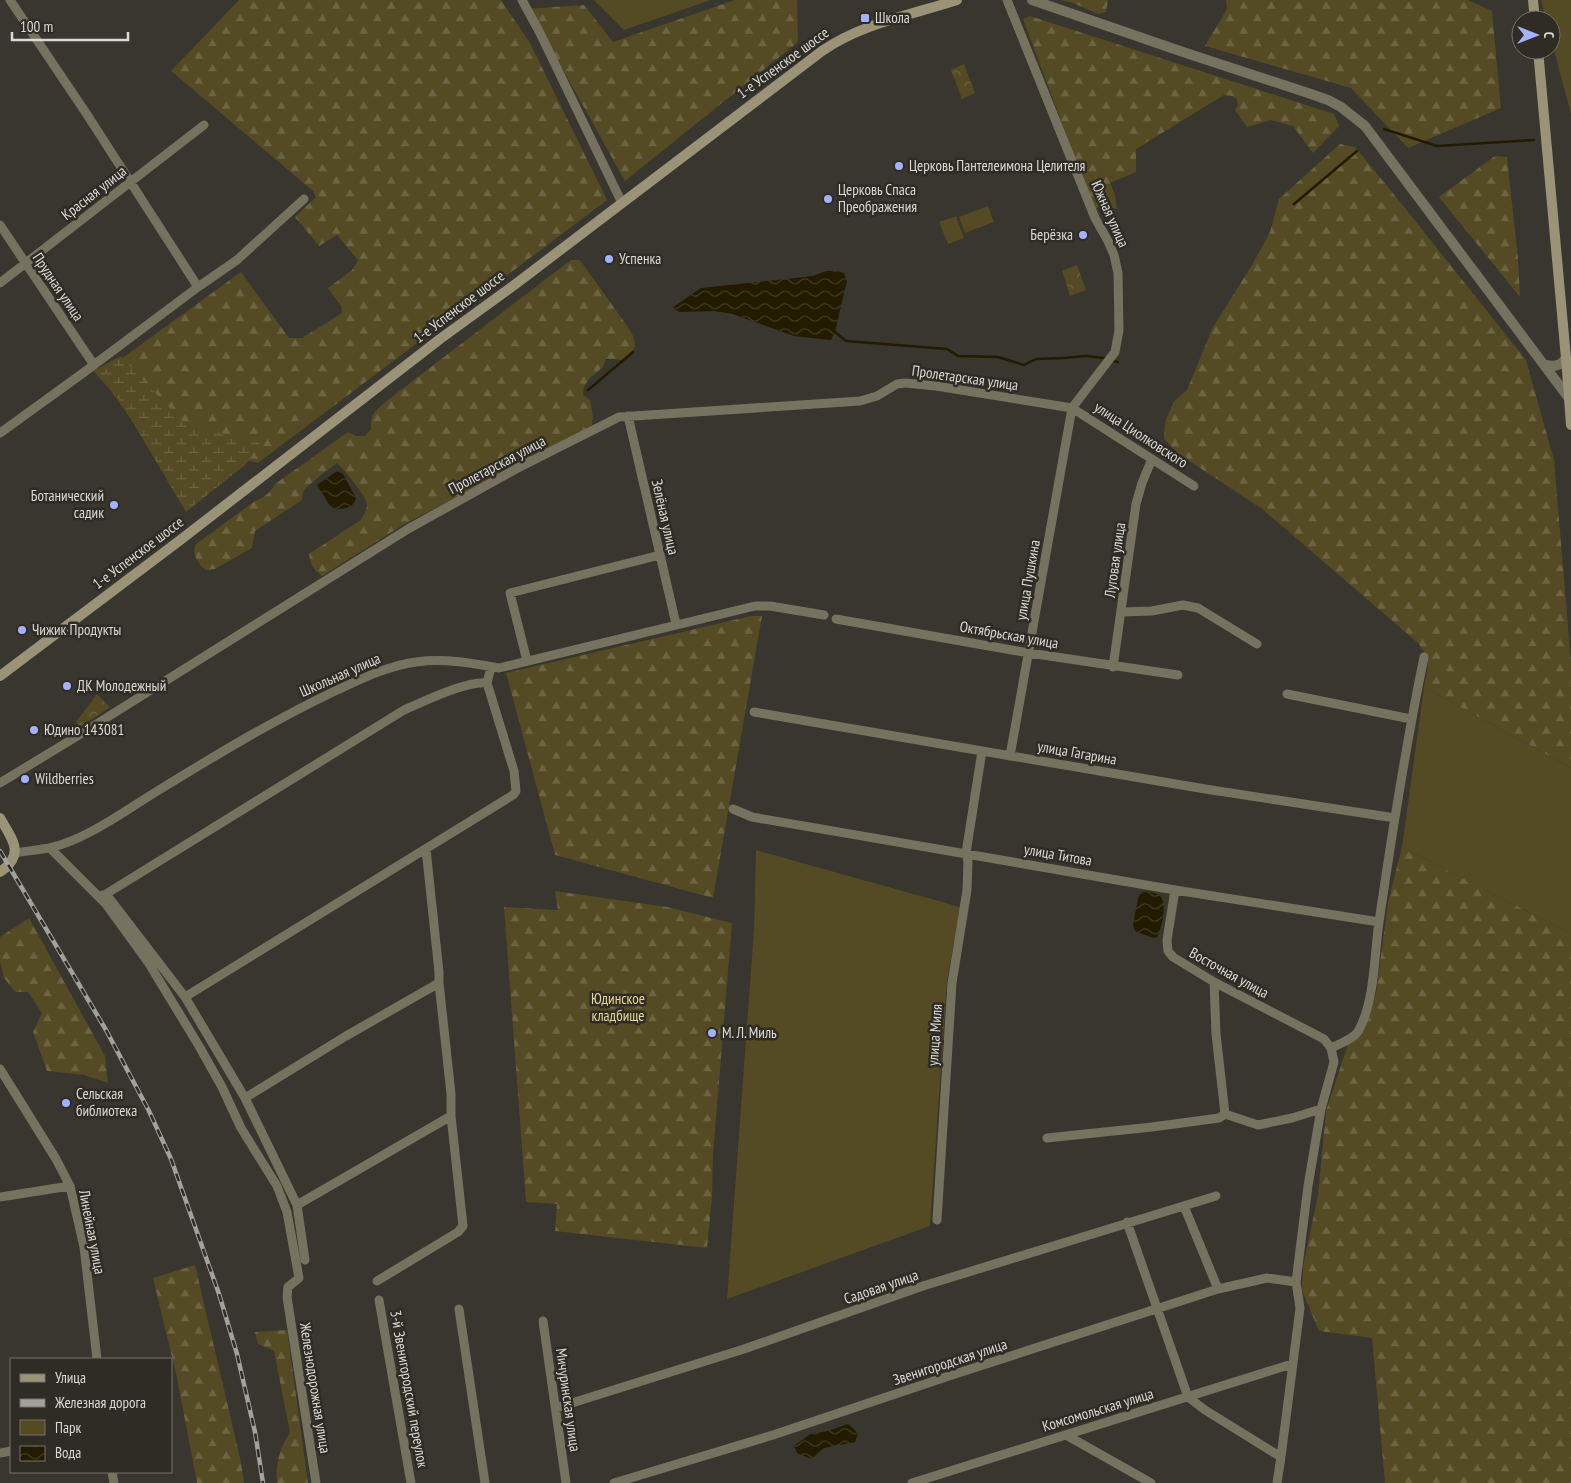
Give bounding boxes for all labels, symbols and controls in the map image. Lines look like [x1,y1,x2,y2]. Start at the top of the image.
place label: Школа [875,8,910,27]
scale bar [12,10,129,42]
north arrow [1511,10,1561,60]
marker: Школа [859,12,871,24]
text: 100 m [20,17,53,36]
street label: 1-е Успенское шоссе [733,23,832,102]
text: С [1540,32,1558,39]
place label: Церковь Пантелеимона Целителя [909,156,1086,175]
marker: Церковь Пантелеимона Целителя [893,160,905,172]
street label: Красная улица [57,161,130,224]
street label: Южная улица [1087,177,1134,250]
place label: Церковь Спаса Преображения [838,180,917,216]
marker: Церковь Спаса Преображения [822,193,834,205]
place label: Берёзка [1030,225,1073,244]
marker: Берёзка [1077,229,1089,241]
street label: Прудная улица [29,249,88,325]
place label: Успенка [619,249,661,268]
marker: Успенка [603,253,615,265]
street label: 1-е Успенское шоссе [409,266,508,347]
street label: Пролетарская улица [911,361,1020,394]
street label: улица Циолковского [1091,397,1192,472]
street label: Пролетарская улица [445,431,549,498]
street label: Зелёная улица [648,477,683,557]
place label: Ботанический садик [31,486,104,522]
marker: Ботанический садик [108,499,120,511]
street label: 1-е Успенское шоссе [88,512,187,593]
street label: Луговая улица [1100,521,1129,600]
street label: улица Пушкина [1011,538,1044,622]
street label: Октябрьская улица [958,616,1060,653]
place label: Чижик Продукты [32,620,121,639]
marker: Чижик Продукты [16,624,28,636]
street label: Школьная улица [296,648,383,701]
place label: ДК Молодежный [77,676,166,695]
marker: ДК Молодежный [61,680,73,692]
place label: Юдино 143081 [44,720,124,739]
marker: Юдино 143081 [28,724,40,736]
street label: улица Гагарина [1036,736,1118,769]
place label: Wildberries [35,769,94,788]
marker: Wildberries [19,773,31,785]
street label: улица Титова [1023,839,1094,870]
street label: Восточная улица [1186,943,1272,1002]
park label: Юдинское кладбище [591,989,645,1025]
street label: улица Миля [923,1003,946,1067]
place label: М. Л. Миль [722,1023,777,1042]
marker: М. Л. Миль [706,1027,718,1039]
place label: Сельская библиотека [76,1084,137,1120]
marker: Сельская библиотека [60,1097,72,1109]
street label: Линейная улица [75,1187,110,1276]
street label: Садовая улица [841,1265,921,1308]
street label: 3-й Звенигородский переулок [386,1309,433,1469]
street label: Железнодорожная улица [296,1320,335,1455]
street label: Звенигородская улица [890,1334,1009,1389]
street label: Мичуринская улица [552,1347,585,1453]
legend [10,1358,172,1473]
text: Улица [55,1368,86,1387]
street label: Комсомольская улица [1040,1384,1156,1435]
text: Железная дорога [54,1393,146,1412]
text: Парк [55,1418,81,1437]
text: Вода [55,1443,81,1462]

